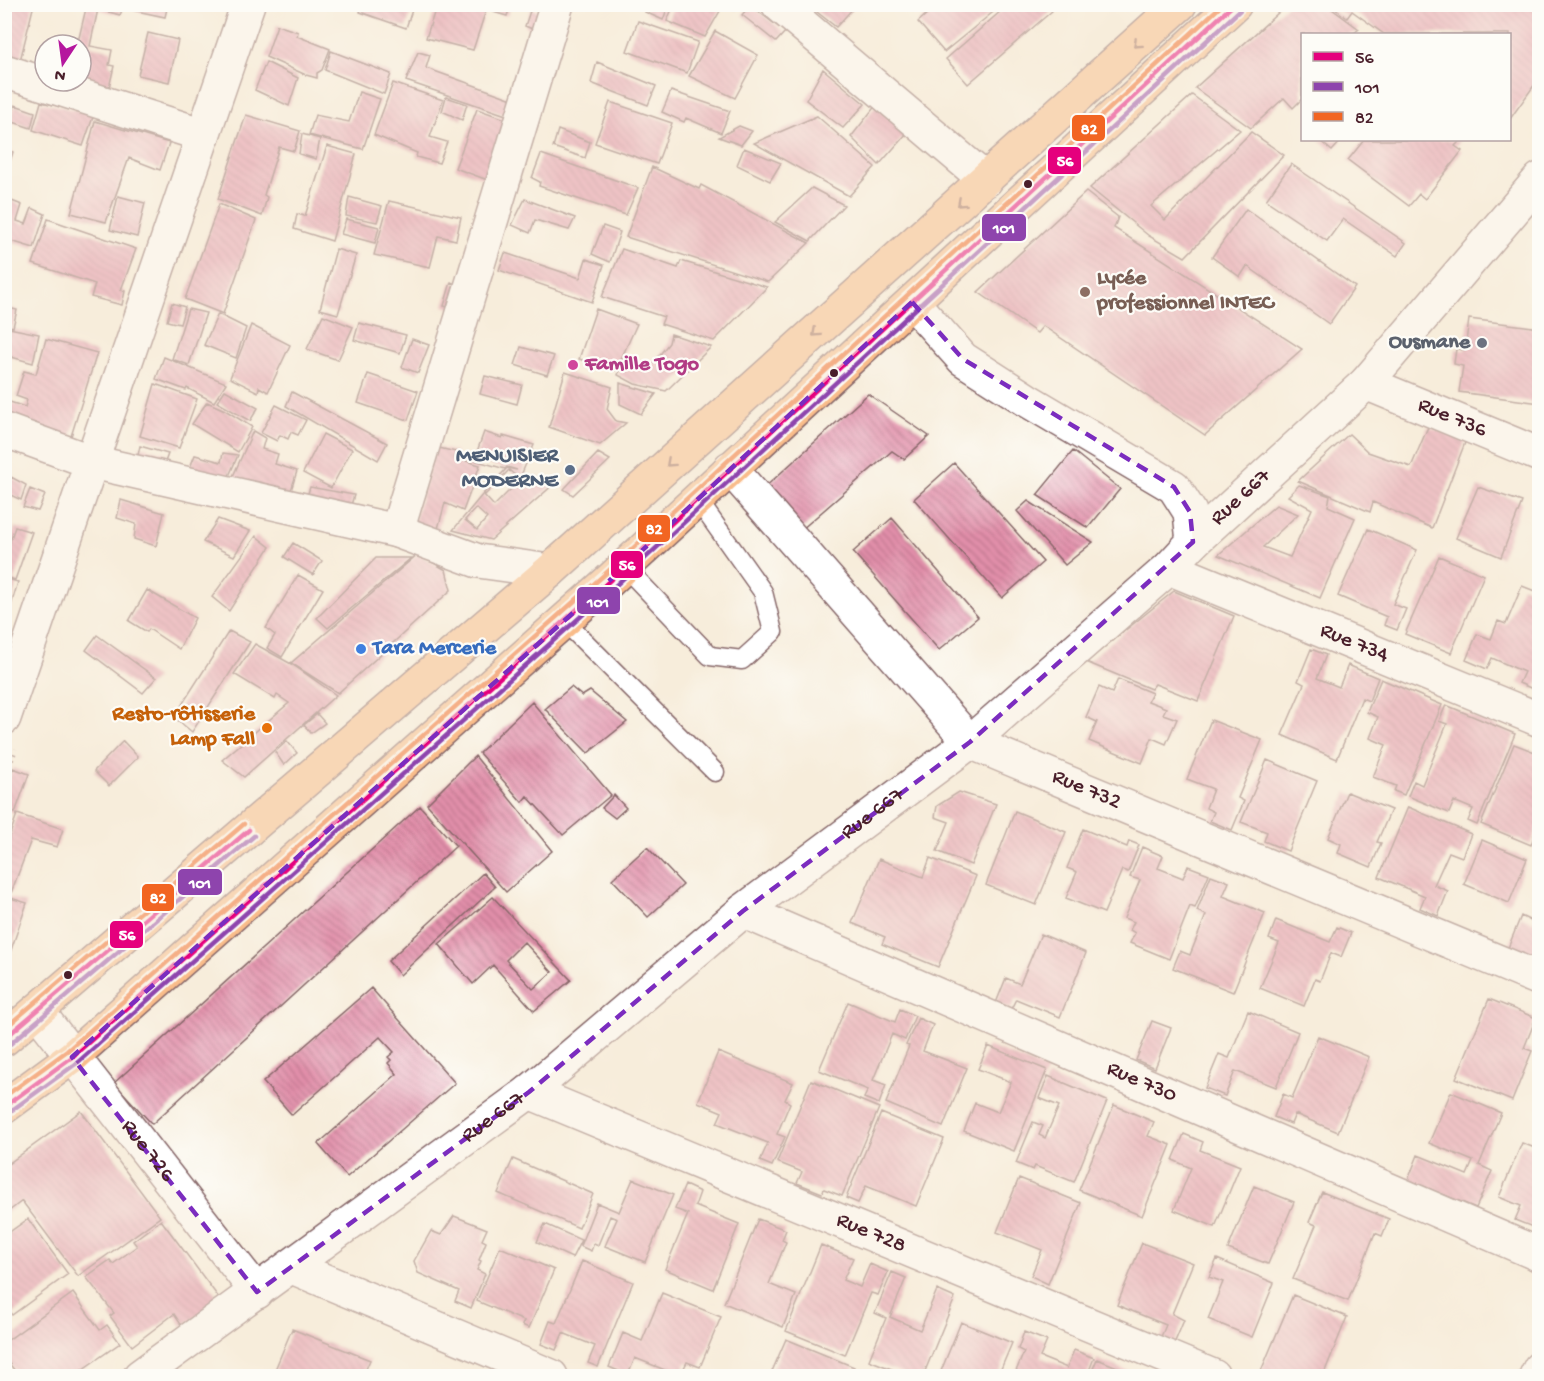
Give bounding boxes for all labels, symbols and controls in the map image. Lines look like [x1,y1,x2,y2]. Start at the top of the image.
north arrow [33,33,93,93]
legend [1301,33,1511,141]
one-way arrow [1133,37,1144,48]
text: 56 [1355,49,1374,70]
text: N [53,64,68,85]
text: 101 [1354,79,1380,100]
text: 82 [1355,109,1374,130]
line badge: 82 [1071,114,1106,142]
text: 82 [1081,122,1097,141]
line badge: 56 [1047,146,1082,175]
text: 56 [1057,154,1074,173]
unlabelled marker [1022,178,1034,190]
one-way arrow [957,196,968,207]
line badge: 101 [981,213,1027,242]
text: 101 [992,221,1015,240]
place label: Lycée professionnel INTEC [1096,266,1276,317]
marker: Lycée professionnel INTEC [1078,285,1092,299]
one-way arrow [812,326,823,337]
place label: Ousmane [1389,330,1471,356]
marker: Ousmane [1475,336,1489,350]
place label: Famille Togo [584,352,700,378]
marker: Famille Togo [566,358,580,372]
unlabelled marker [828,367,840,379]
street label: Rue 736 [1413,393,1491,445]
place label: MENUISIER MODERNE [456,444,559,495]
one-way arrow [667,456,677,467]
marker: MENUISIER MODERNE [563,463,577,477]
street label: Rue 667 [1206,463,1277,532]
line badge: 82 [637,514,671,543]
text: 82 [646,522,662,541]
line badge: 56 [610,550,644,579]
text: 56 [619,558,636,577]
line badge: 101 [576,586,621,615]
text: 101 [586,595,609,614]
street label: Rue 734 [1316,618,1393,670]
place label: Tara Mercerie [371,636,497,662]
marker: Tara Mercerie [354,642,368,656]
place label: Resto-rôtisserie Lamp Fall [111,702,256,753]
marker: Resto-rôtisserie Lamp Fall [260,721,274,735]
street label: Rue 732 [1048,764,1125,816]
street label: Rue 667 [836,782,910,846]
line badge: 101 [177,868,223,896]
text: 101 [188,876,211,895]
line badge: 82 [141,883,175,912]
text: 82 [150,891,166,910]
line badge: 56 [109,920,144,949]
text: 56 [119,928,136,947]
unlabelled marker [62,969,74,981]
street label: Rue 730 [1102,1056,1181,1110]
street label: Rue 667 [457,1086,531,1150]
street label: Rue 726 [115,1115,180,1188]
street label: Rue 728 [832,1208,909,1260]

